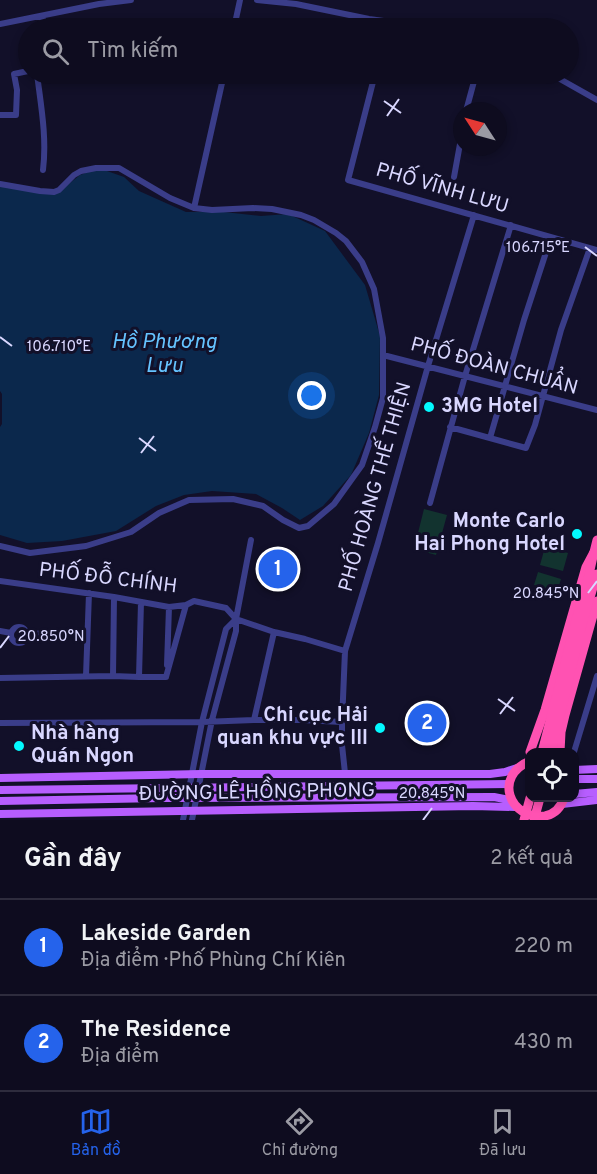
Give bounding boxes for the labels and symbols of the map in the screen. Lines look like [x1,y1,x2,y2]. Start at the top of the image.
north arrow [453,102,507,156]
street label: PHỐ VĨNH LƯU [373,153,513,220]
text: 106.715°E [506,239,570,258]
street label: PHỐ ĐOÀN CHUẨN [407,325,582,402]
water label: Hồ Phương Lưu [111,329,217,380]
text: 106.710°E [27,338,91,357]
street label: PHỐ HOÀNG THẾ THIỆN [329,378,418,595]
your location [297,381,326,410]
place label: 3MG Hotel [441,394,538,420]
marker: 3MG Hotel [422,400,436,414]
place label: Monte Carlo Hai Phong Hotel [414,509,565,558]
marker: Monte Carlo Hai Phong Hotel [570,527,584,541]
pin: 1 [258,546,298,592]
street label: PHỐ ĐỖ CHÍNH [37,552,179,600]
text: 20.845°N [513,585,579,604]
text: 20.850°N [17,628,85,647]
pin: 2 [408,700,446,746]
place label: Chi cục Hải quan khu vực III [217,703,368,752]
place label: Nhà hàng Quán Ngon [31,721,134,770]
marker: Chi cục Hải quan khu vực III [373,721,387,735]
marker: Nhà hàng Quán Ngon [12,739,26,753]
street label: ĐƯỜNG LÊ HỒNG PHONG [138,773,376,808]
text: 20.845°N [399,785,465,804]

